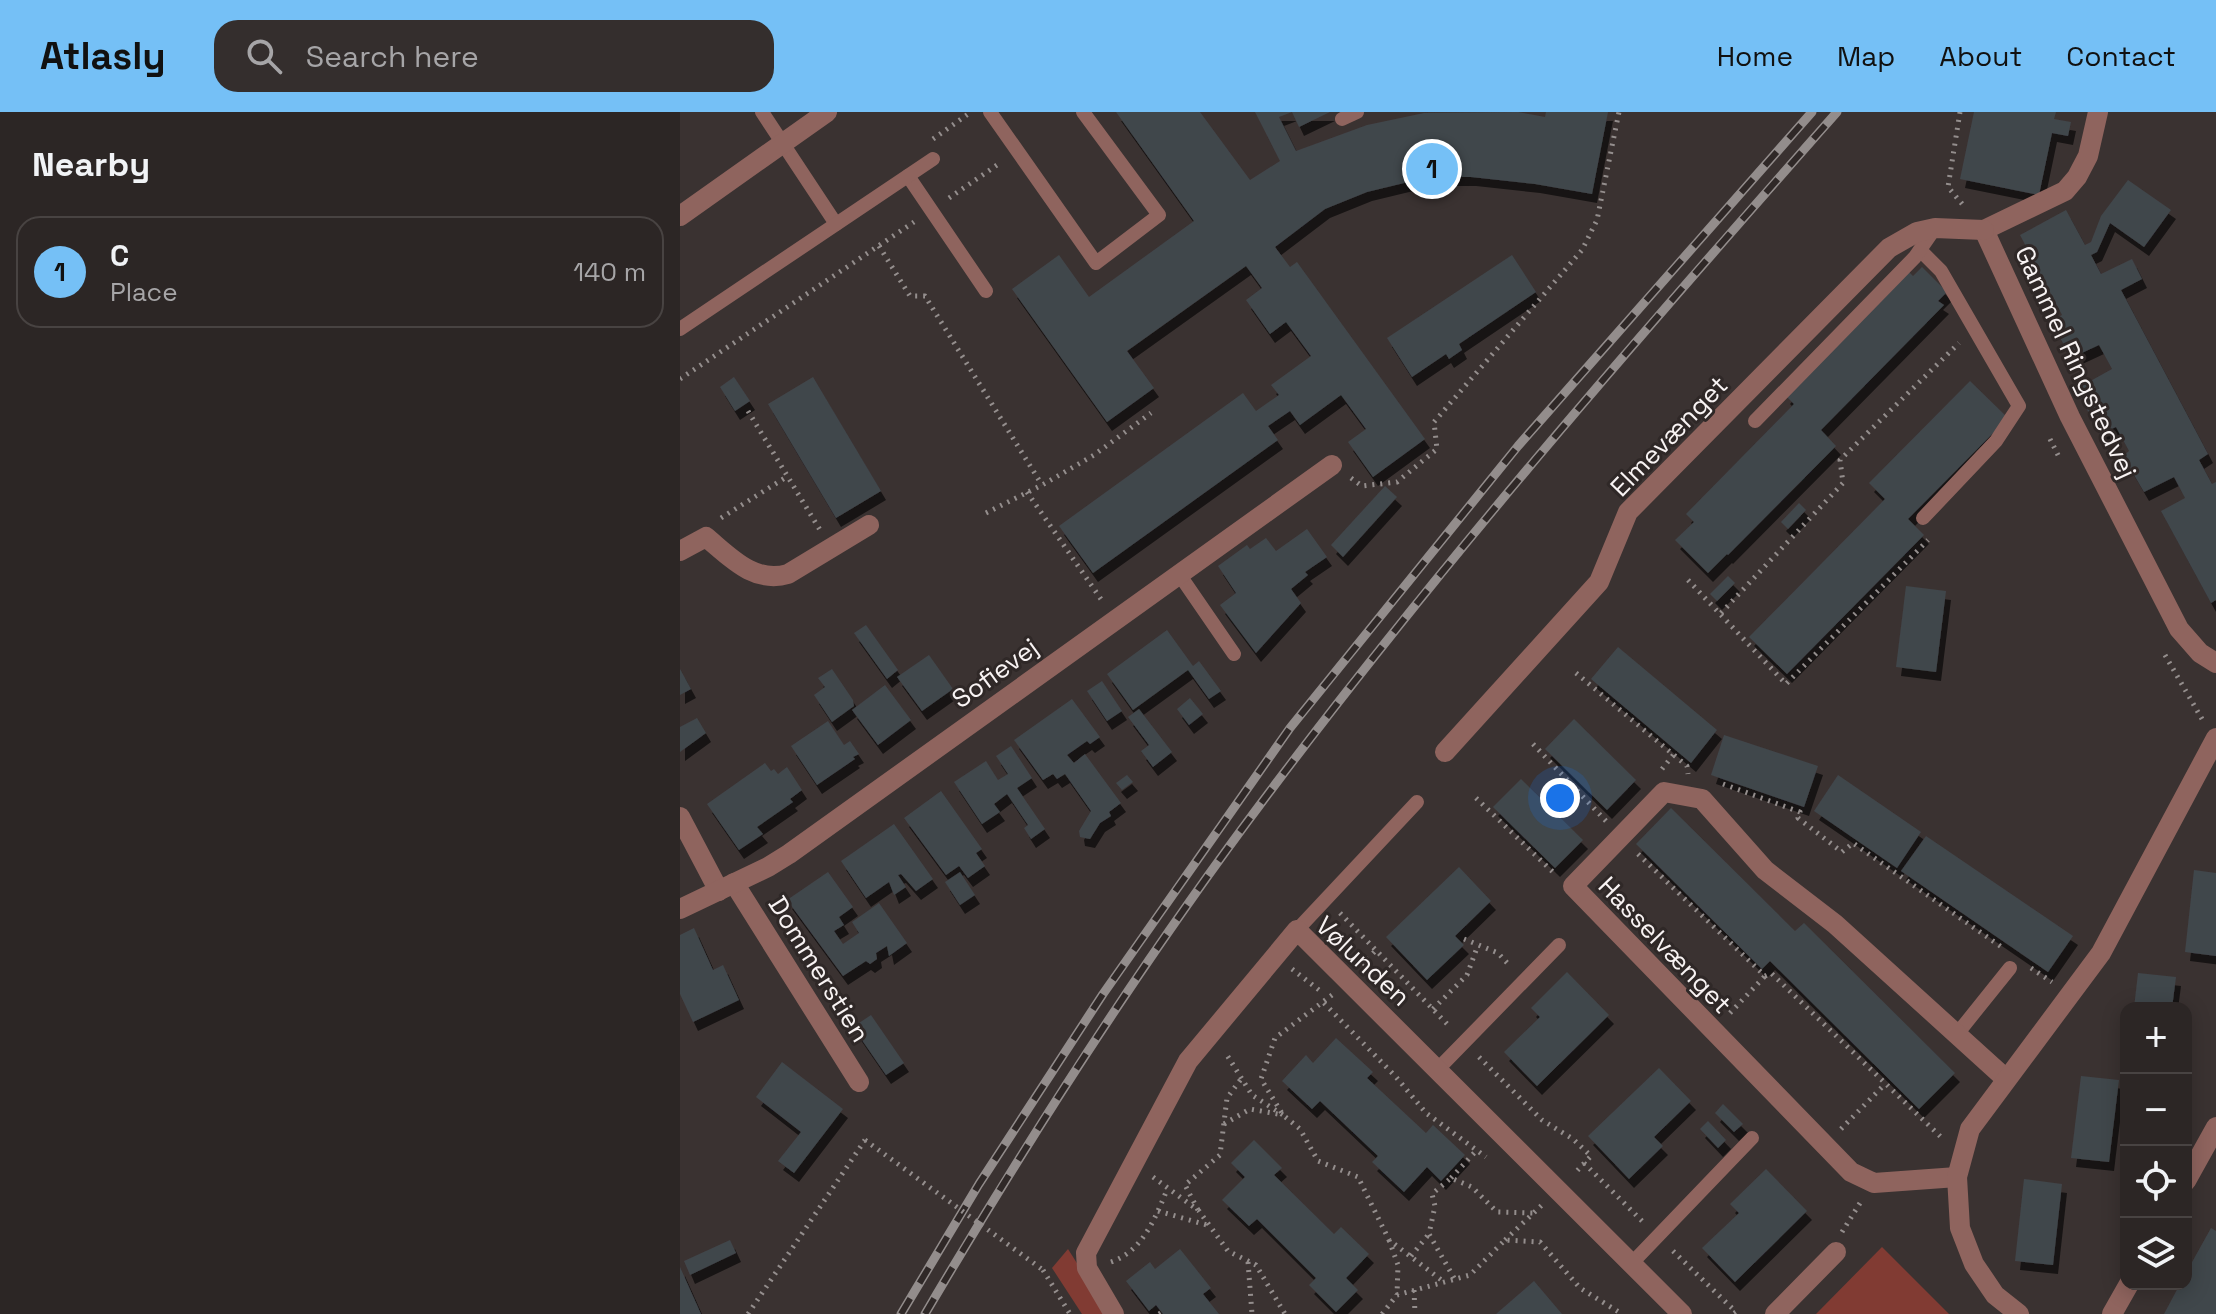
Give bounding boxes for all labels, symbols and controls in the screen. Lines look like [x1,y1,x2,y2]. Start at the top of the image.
search box [214,20,774,92]
text: Atlasly [40,32,166,80]
icon: search [242,34,286,78]
text: Search here [306,37,479,76]
text: Home [1717,38,1793,74]
text: Map [1837,38,1895,74]
text: About [1939,38,2022,74]
text: Contact [2066,38,2176,74]
pin: 1 [1406,139,1458,199]
text: Nearby [32,143,150,186]
text: C [110,236,129,275]
street label: Gammel Ringstedvej [2007,240,2145,484]
text: 1 [54,255,66,289]
text: 140 m [573,255,646,289]
text: Place [110,275,178,309]
street label: Elmevænget [1603,368,1735,504]
street label: Sofievej [945,630,1045,716]
your location [1540,778,1580,818]
street label: Hasselvænget [1591,869,1739,1021]
street label: Dommerstien [761,890,877,1048]
street label: Vølunden [1308,908,1418,1014]
map controls [2120,1002,2192,1290]
button: + [2120,1002,2192,1074]
button: − [2120,1074,2192,1146]
button: locate [2120,1146,2192,1218]
button: layers [2120,1218,2192,1290]

